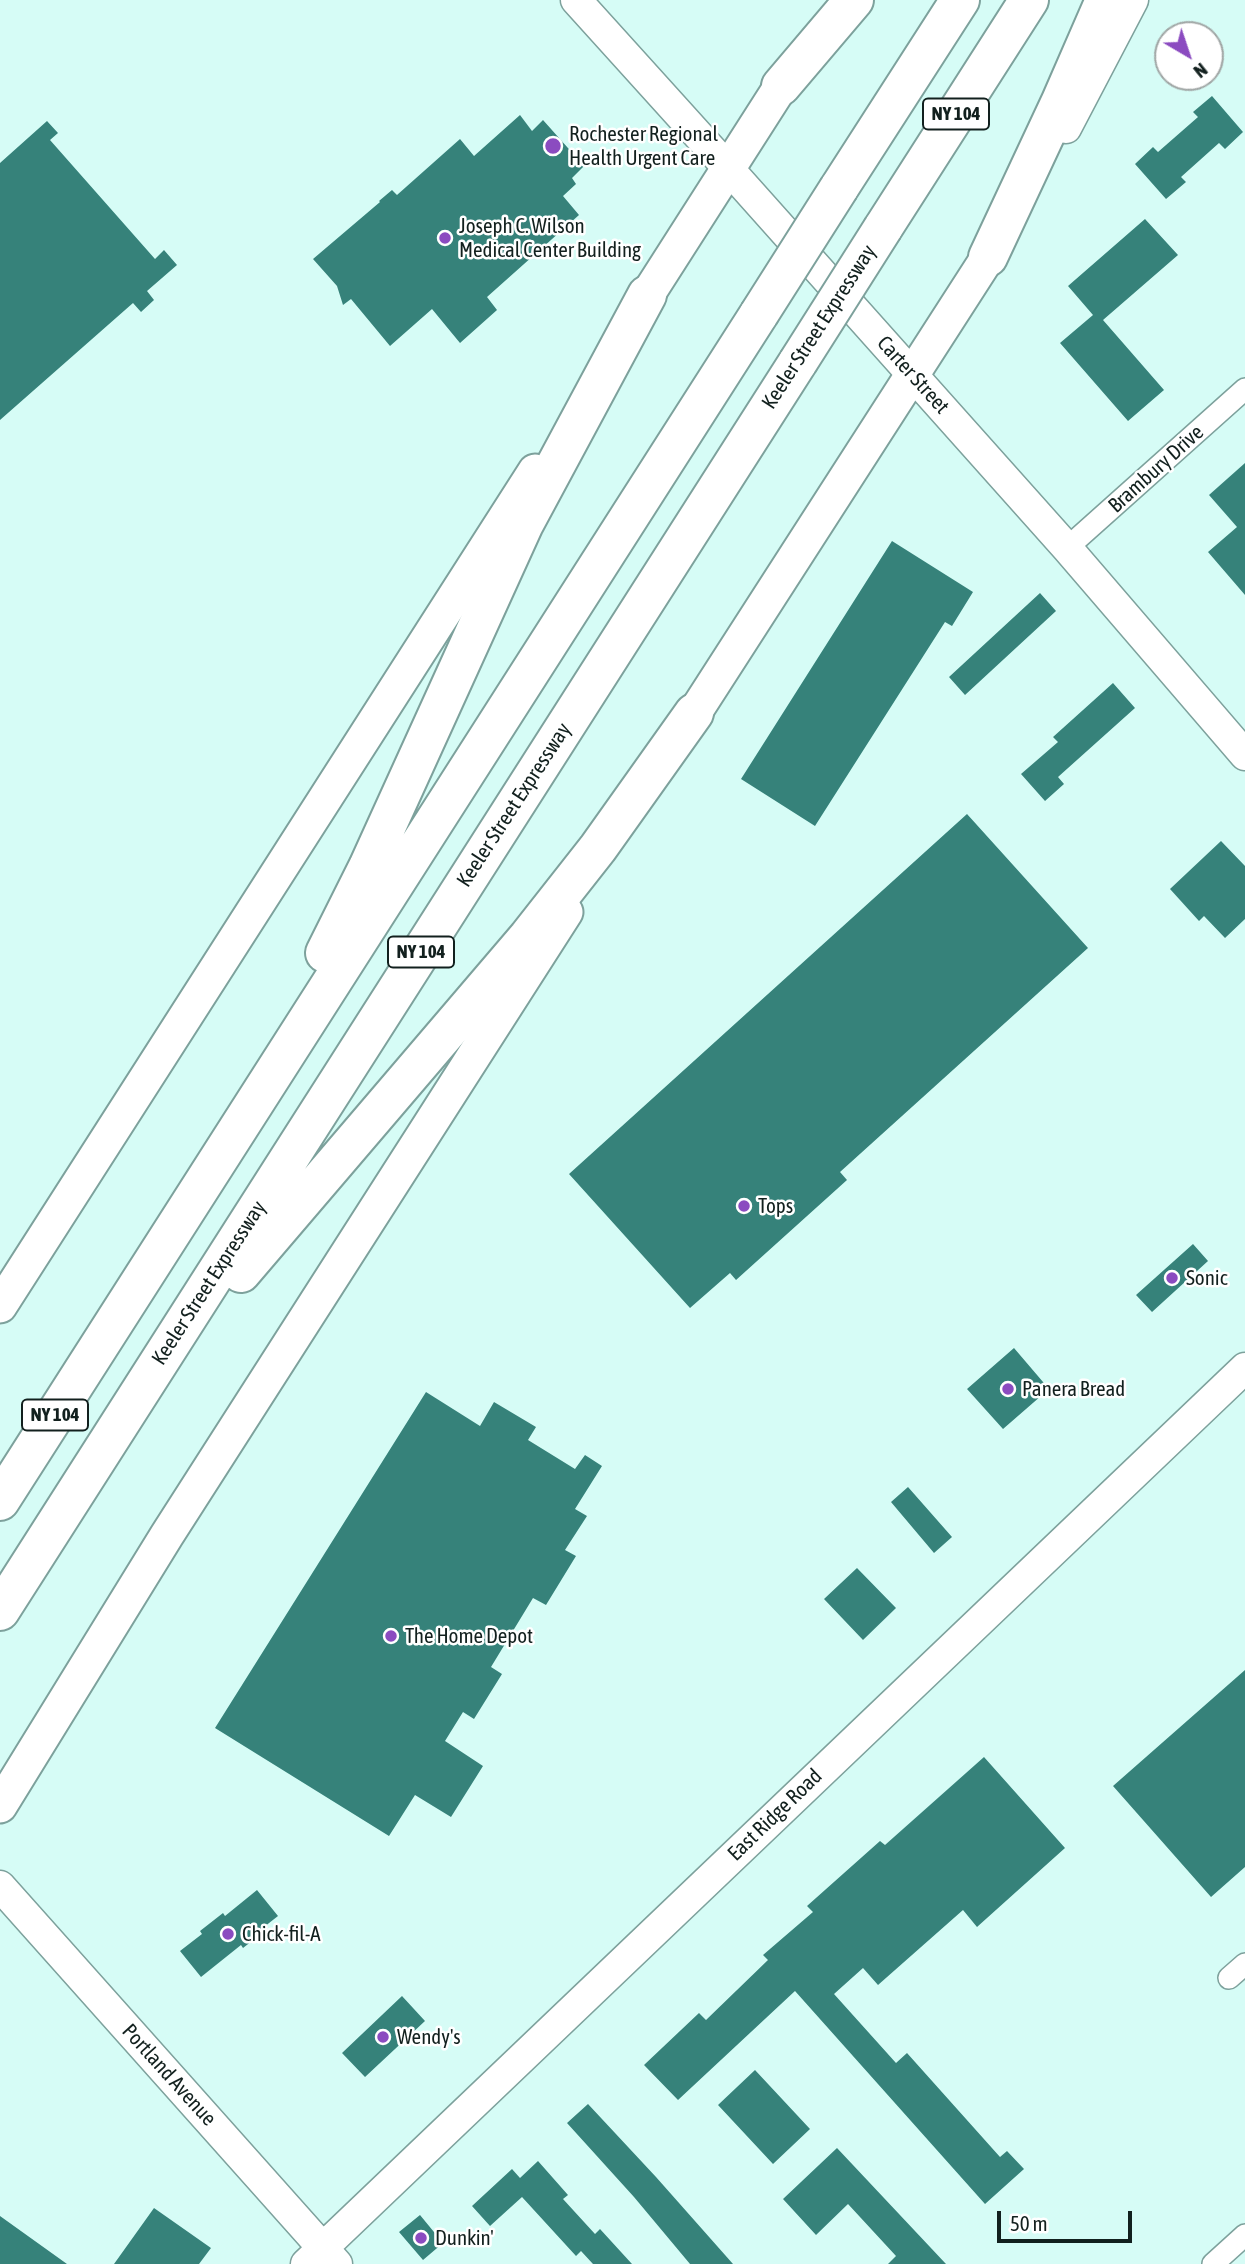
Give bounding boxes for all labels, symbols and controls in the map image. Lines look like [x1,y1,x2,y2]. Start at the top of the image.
north arrow [1154,21,1224,91]
text: N [1190,59,1212,83]
road number: NY 104 [923,98,989,130]
place label: Rochester Regional Health Urgent Care [569,121,718,171]
marker: Rochester Regional Health Urgent Care [543,136,563,156]
place label: Joseph C. Wilson Medical Center Building [459,213,641,263]
marker: Joseph C. Wilson Medical Center Building [437,230,453,246]
street label: Keeler Street Expressway [757,240,881,414]
street label: Carter Street [872,331,954,419]
street label: Brambury Drive [1103,420,1209,518]
street label: Keeler Street Expressway [452,718,576,892]
road number: NY 104 [388,936,454,968]
place label: Tops [758,1193,793,1219]
street label: Keeler Street Expressway [147,1196,271,1370]
marker: Tops [736,1198,752,1214]
place label: Sonic [1186,1265,1227,1291]
marker: Sonic [1164,1270,1180,1286]
place label: Panera Bread [1022,1376,1125,1402]
marker: Panera Bread [1000,1381,1016,1397]
road number: NY 104 [22,1400,88,1430]
place label: The Home Depot [405,1623,533,1649]
marker: The Home Depot [383,1628,399,1644]
street label: East Ridge Road [723,1764,827,1866]
place label: Chick-fil-A [242,1921,320,1947]
marker: Chick-fil-A [220,1926,236,1942]
street label: Portland Avenue [117,2019,221,2131]
place label: Wendy's [397,2024,461,2050]
marker: Wendy's [375,2029,391,2045]
scale bar [1000,2198,1135,2242]
text: 50 m [1010,2211,1048,2235]
place label: Dunkin' [435,2225,494,2251]
marker: Dunkin' [413,2230,429,2246]

